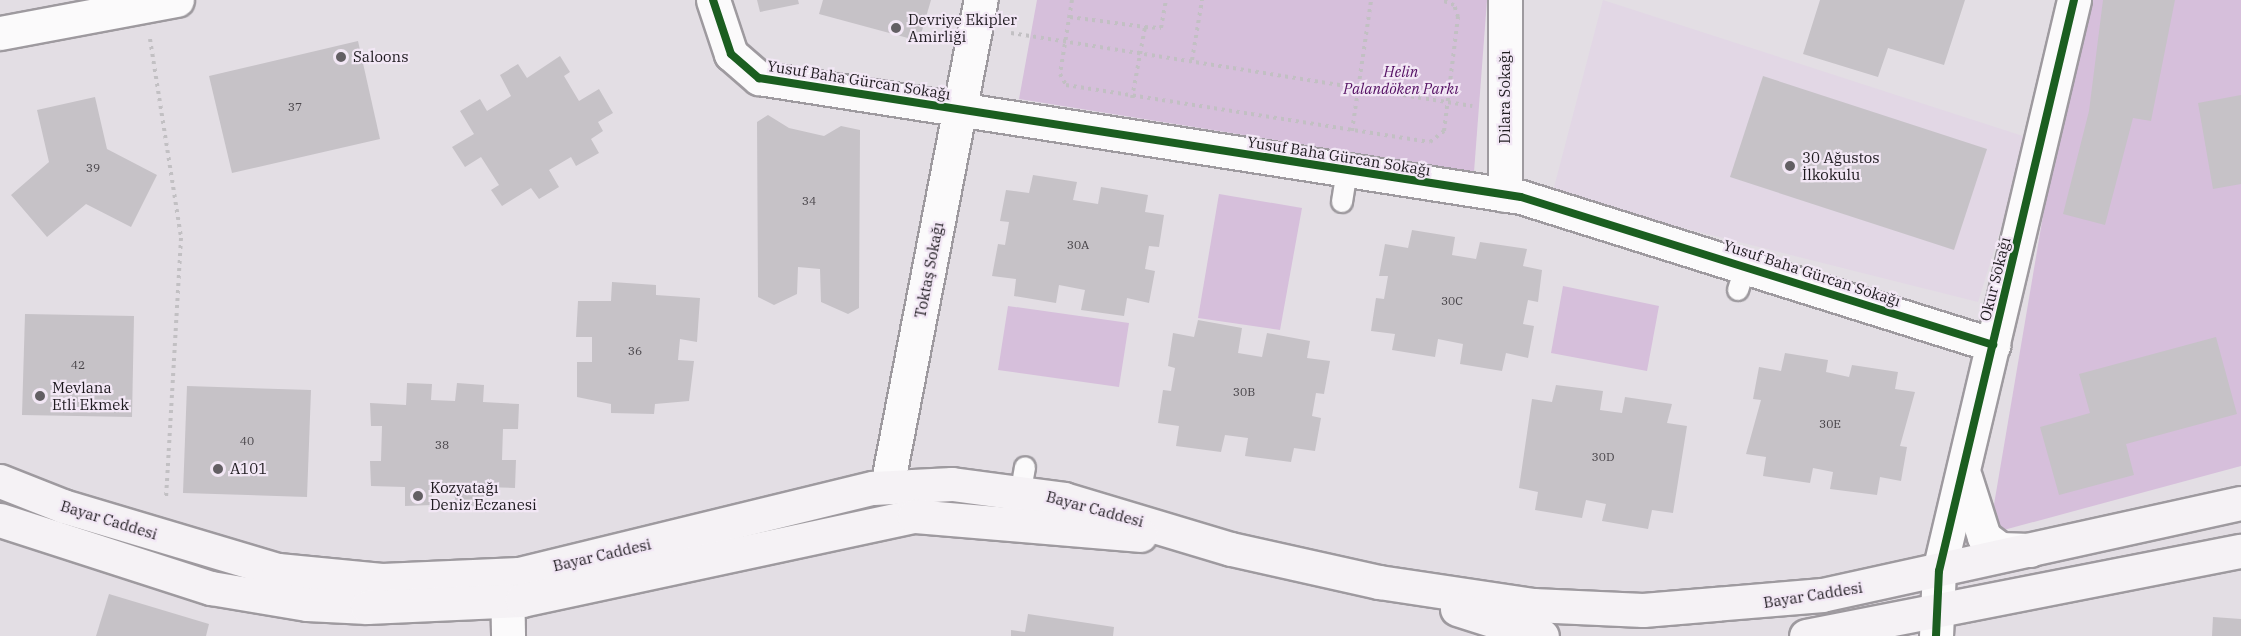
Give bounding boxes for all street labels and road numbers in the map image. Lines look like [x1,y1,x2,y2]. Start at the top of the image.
street label: Dilara Sokağı [1496,50,1514,144]
street label: Yusuf Baha Gürcan Sokağı [766,57,952,103]
street label: Yusuf Baha Gürcan Sokağı [1246,133,1432,179]
street label: Toktaş Sokağı [911,220,947,320]
street label: Okur Sokağı [1976,235,2014,323]
street label: Yusuf Baha Gürcan Sokağı [1721,236,1903,310]
street label: Bayar Caddesi [1044,487,1146,531]
street label: Bayar Caddesi [58,497,160,543]
street label: Bayar Caddesi [551,535,653,575]
street label: Bayar Caddesi [1762,578,1864,612]

